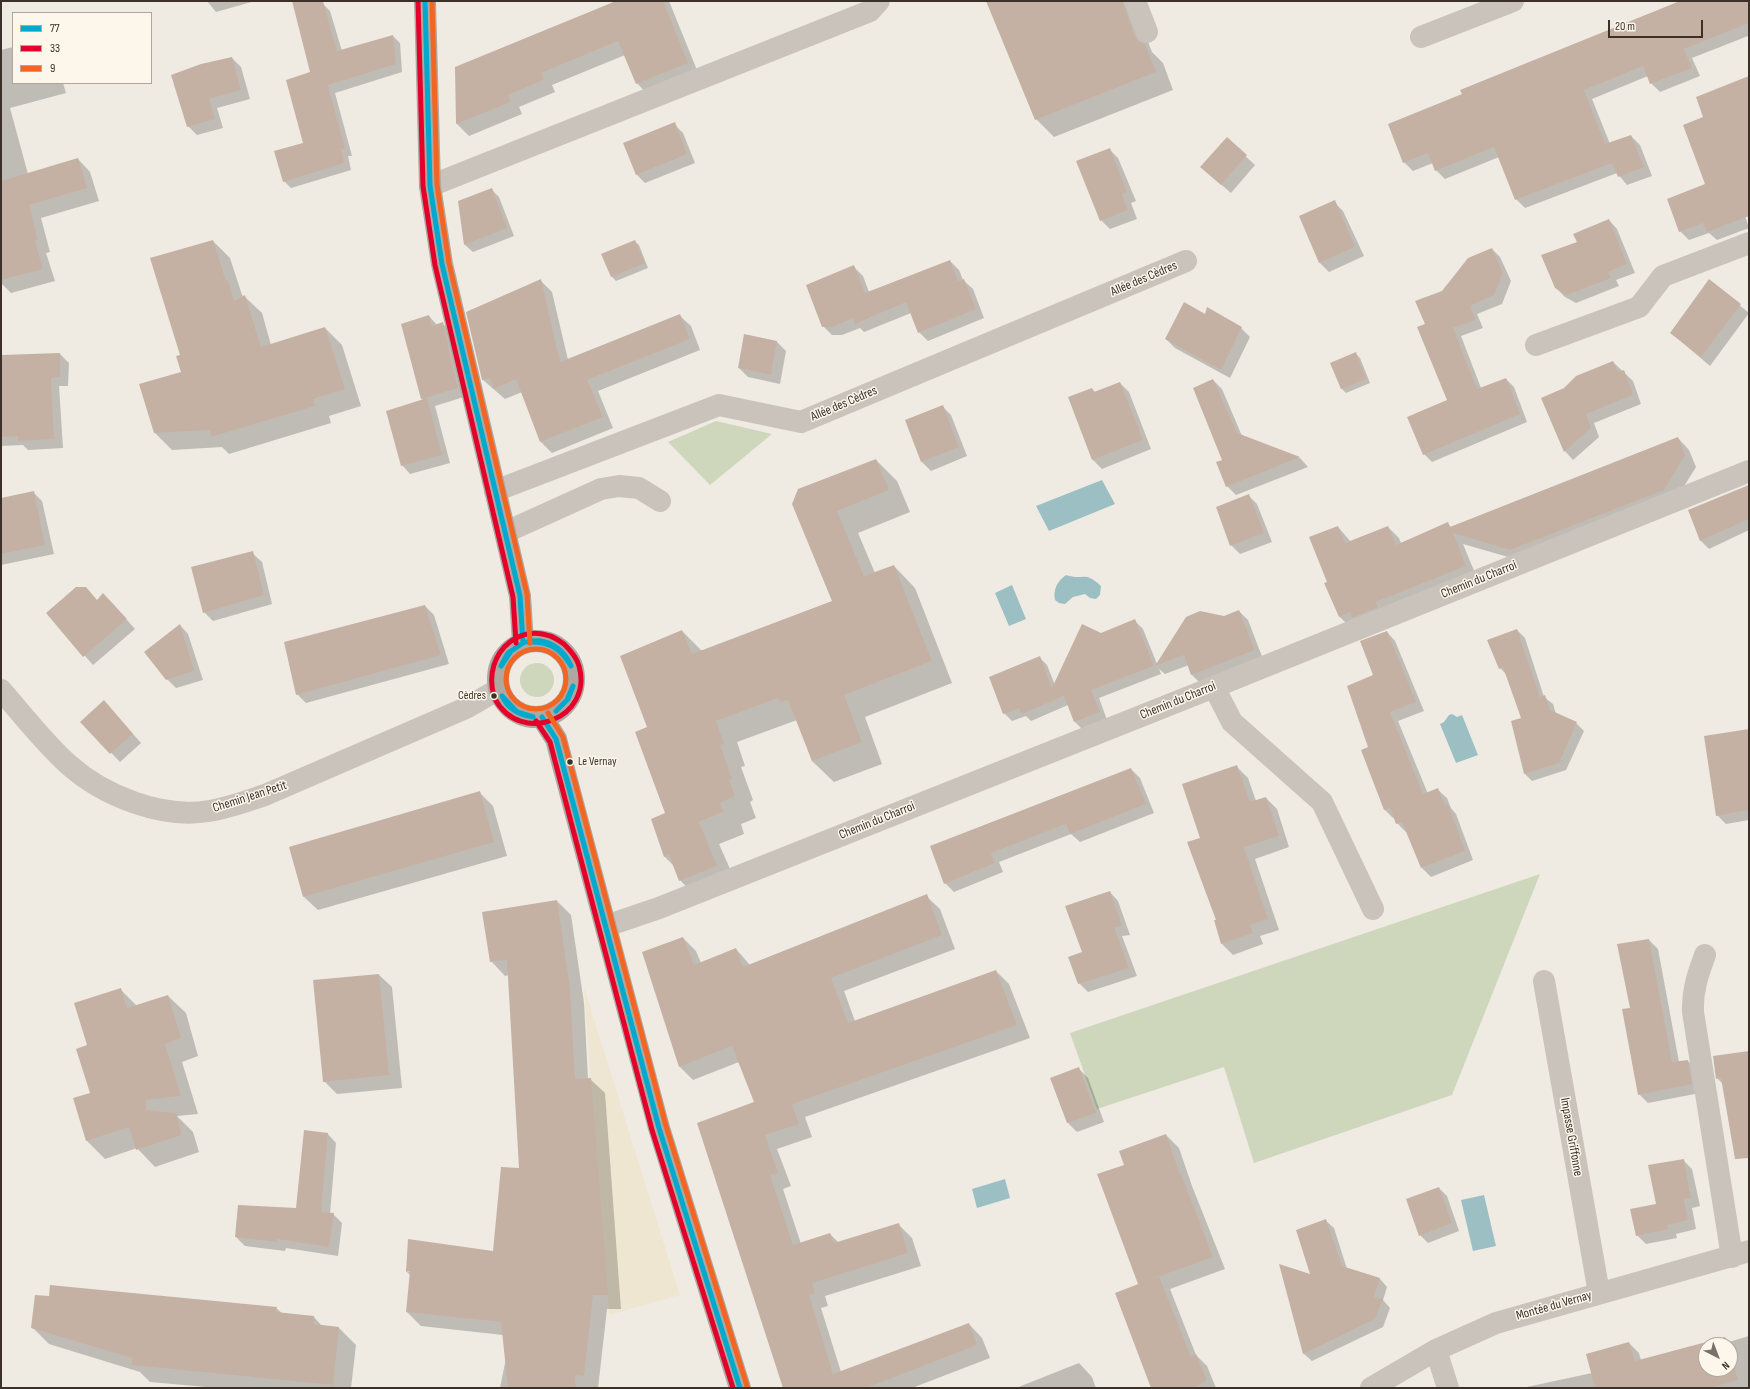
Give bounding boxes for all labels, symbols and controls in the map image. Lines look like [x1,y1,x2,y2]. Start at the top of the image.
legend [12,12,152,84]
scale bar [1610,12,1705,38]
text: 20 m [1615,19,1635,34]
text: 77 [50,21,60,36]
text: 33 [50,41,60,56]
text: 9 [50,61,55,76]
street label: Allée des Cèdres [1108,258,1180,300]
street label: Allée des Cèdres [808,383,880,425]
street label: Chemin du Charroi [1439,558,1519,602]
street label: Chemin du Charroi [1138,679,1218,723]
place label: Cèdres [458,689,486,703]
marker: Cèdres [489,691,499,701]
place label: Le Vernay [578,755,617,769]
marker: Le Vernay [565,757,575,767]
street label: Chemin Jean Petit [211,778,289,816]
street label: Chemin du Charroi [837,799,917,843]
street label: Impasse Griffonne [1556,1097,1586,1177]
street label: Montée du Vernay [1514,1288,1594,1324]
north arrow [1698,1337,1738,1377]
text: N [1719,1359,1732,1372]

